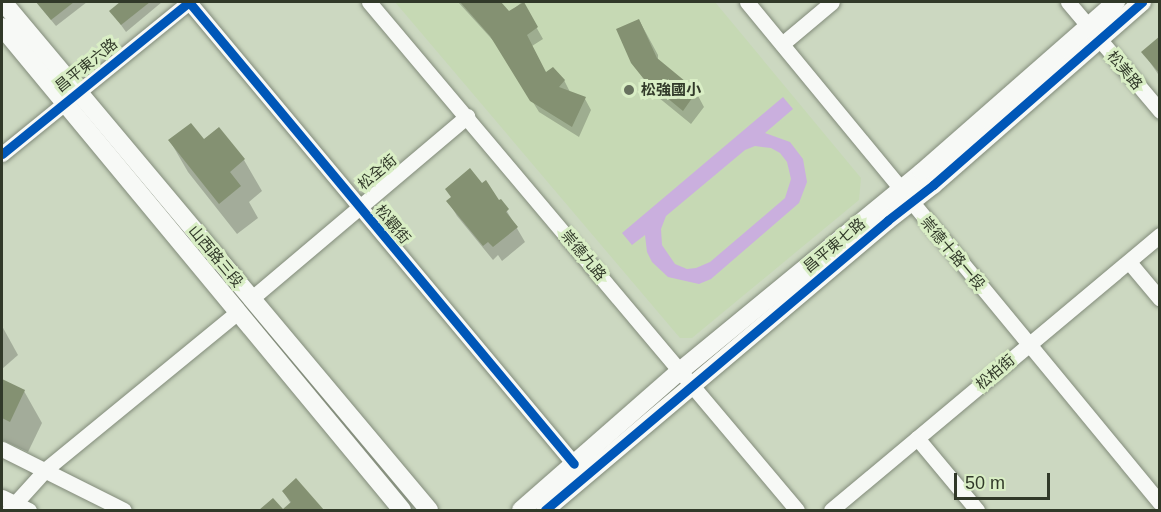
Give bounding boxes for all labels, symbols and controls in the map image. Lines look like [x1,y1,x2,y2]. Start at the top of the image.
street label: 昌平東六路 [51,34,121,96]
street label: 松美路 [1104,47,1146,93]
place label: 松強國小 [641,81,701,99]
marker: 松強國小 [622,83,636,97]
street label: 松全街 [354,151,400,193]
street label: 松觀街 [372,201,414,247]
street label: 崇德十路一段 [917,213,989,293]
street label: 昌平東七路 [799,214,869,276]
street label: 山西路三段 [185,221,247,291]
street label: 崇德九路 [558,226,610,284]
street label: 松柏街 [972,351,1018,393]
scale bar [957,461,1053,499]
text: 50 m [965,473,1005,493]

